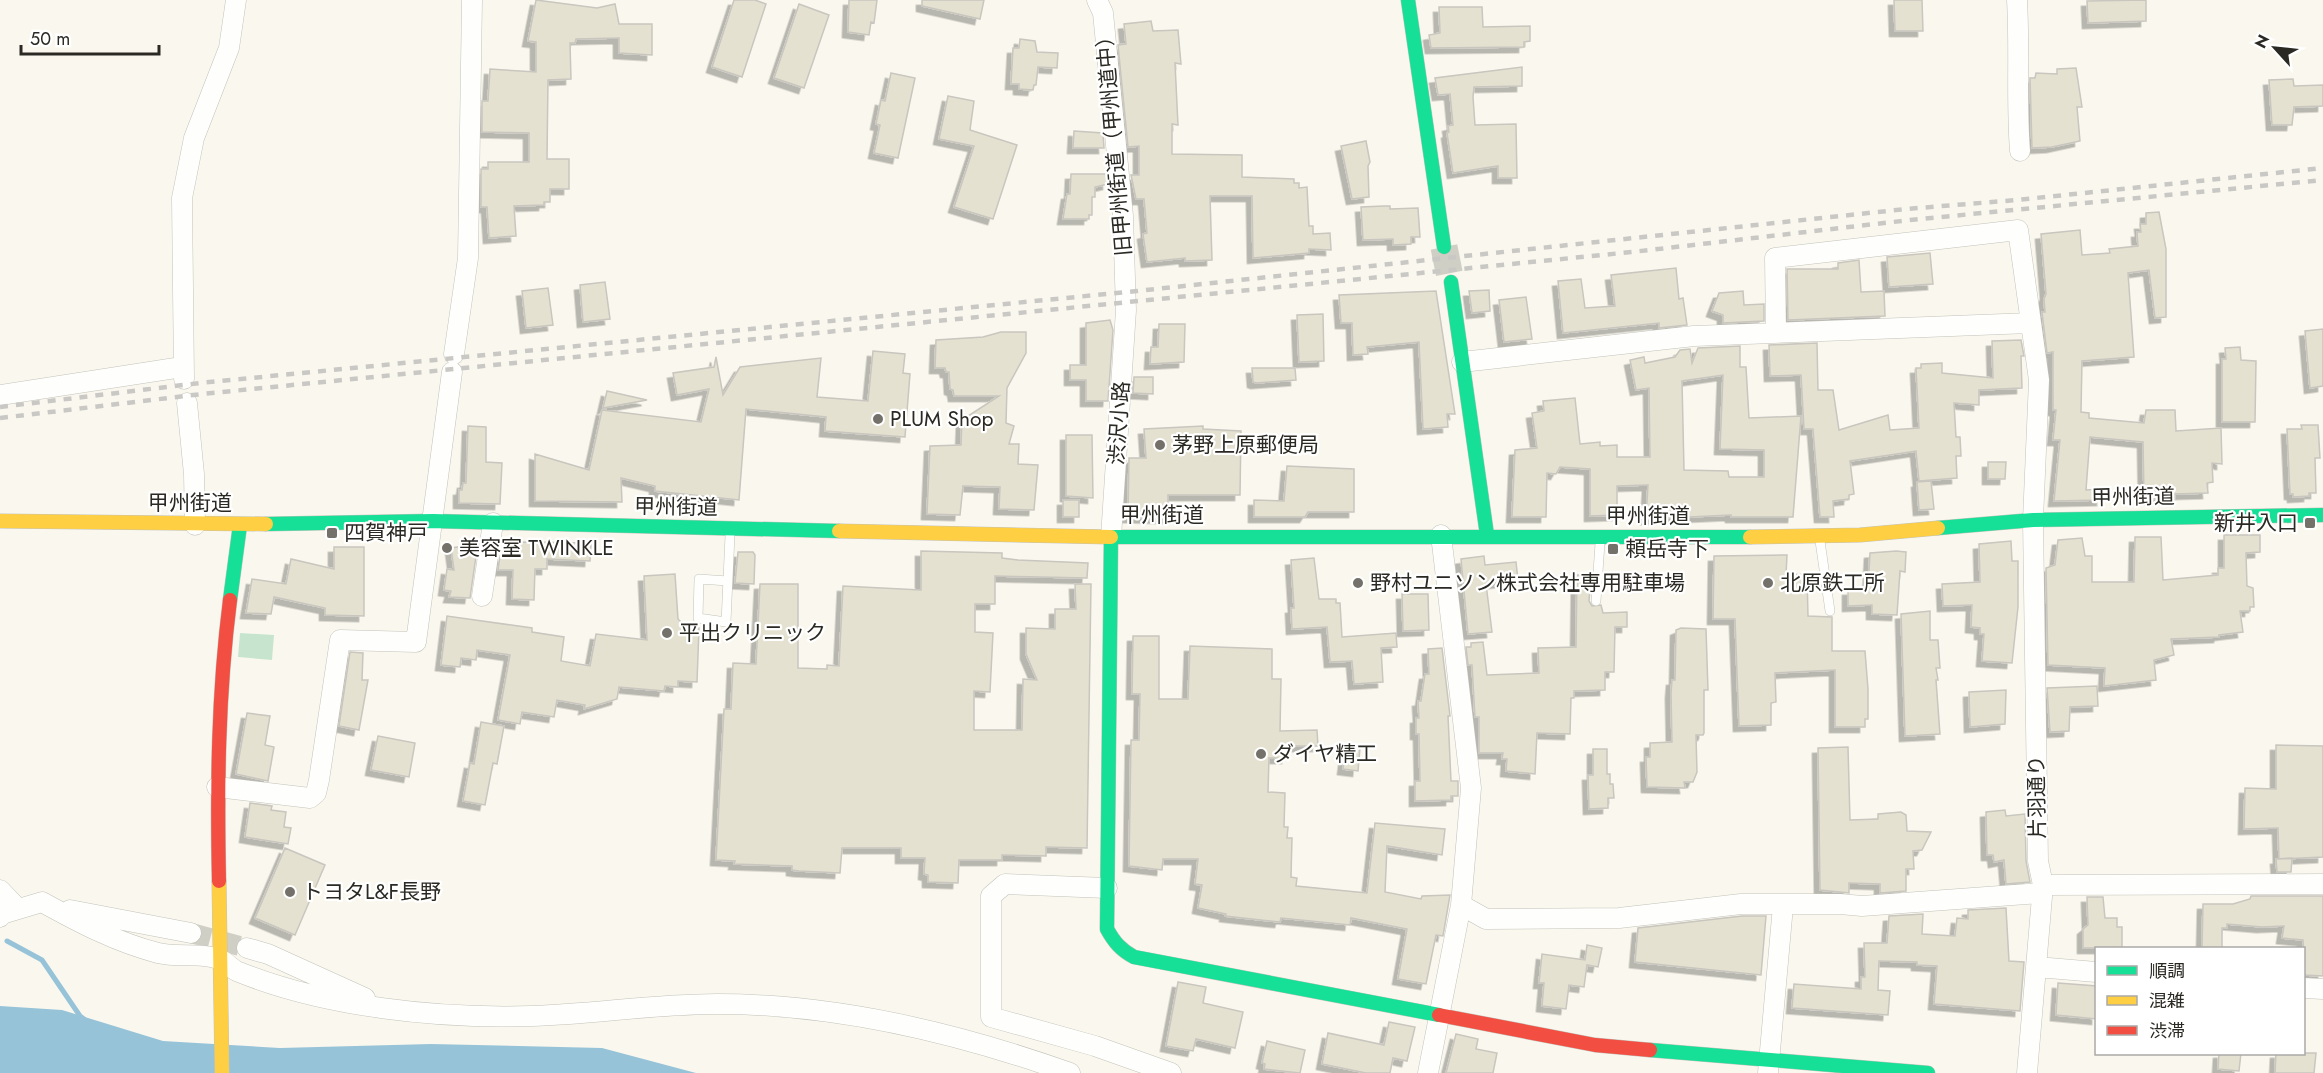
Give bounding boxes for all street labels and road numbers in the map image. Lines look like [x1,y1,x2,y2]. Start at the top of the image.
street label: 旧甲州街道（甲州道中） [1089,25,1139,257]
street label: 渋沢小路 [1101,380,1137,466]
street label: 甲州街道 [2091,481,2175,513]
street label: 甲州街道 [148,488,232,518]
street label: 甲州街道 [634,491,718,523]
street label: 甲州街道 [1120,500,1204,530]
street label: 甲州街道 [1606,501,1690,531]
street label: 片羽通り [2021,755,2053,839]

